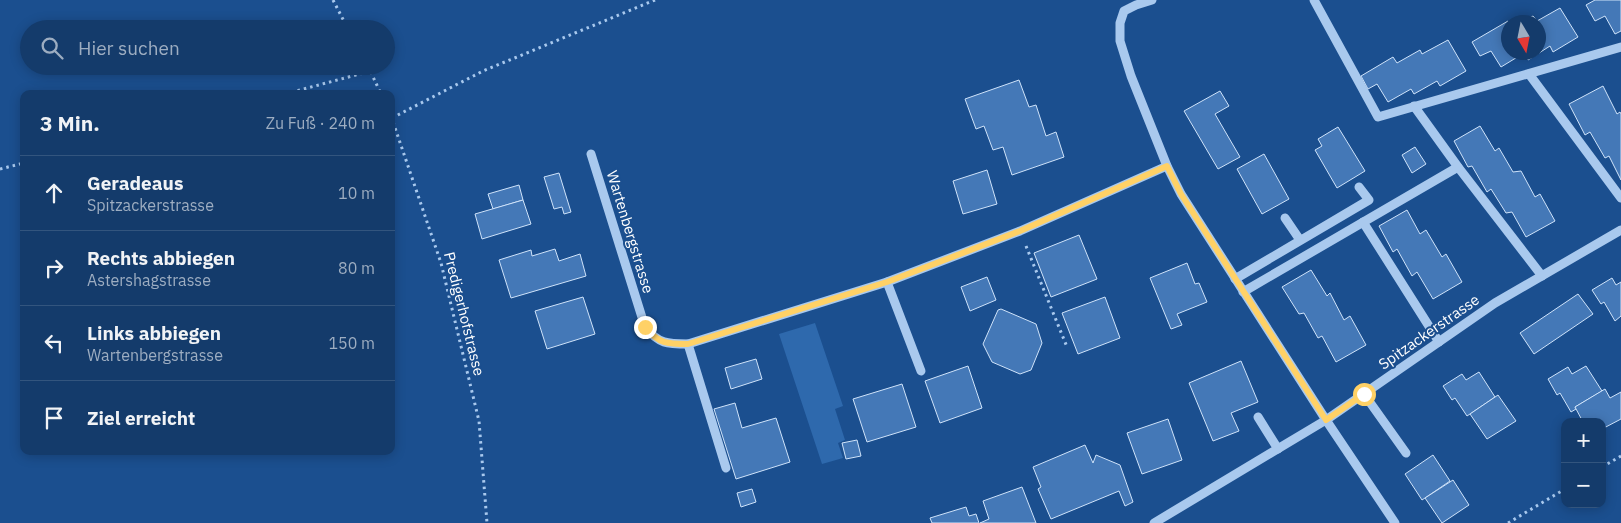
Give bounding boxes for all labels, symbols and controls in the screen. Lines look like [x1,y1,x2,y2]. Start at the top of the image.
north arrow [1501,15,1546,60]
search box [20,20,395,75]
icon: search [38,34,66,62]
text: Hier suchen [78,36,180,60]
text: 3 Min. [40,109,100,137]
text: Zu Fuß · 240 m [266,113,375,133]
street label: Wartenbergstrasse [603,168,658,296]
text: Geradeaus [87,171,184,195]
icon: ahead [40,179,68,207]
text: 10 m [338,183,375,203]
text: Spitzackerstrasse [87,195,214,215]
text: Rechts abbiegen [87,246,235,270]
street label: Predigerhofstrasse [440,250,489,378]
icon: right [40,254,68,282]
text: 80 m [338,258,375,278]
text: Astershagstrasse [87,270,211,290]
street label: Spitzackerstrasse [1375,290,1483,374]
route end [634,316,657,339]
text: Links abbiegen [87,321,221,345]
icon: left [40,329,68,357]
text: 150 m [328,333,375,353]
text: Wartenbergstrasse [87,345,223,365]
route start [1353,383,1376,406]
icon: arrive [40,404,68,432]
text: Ziel erreicht [87,406,195,430]
map controls [1561,418,1606,508]
button: + [1561,418,1606,463]
button: − [1561,463,1606,508]

